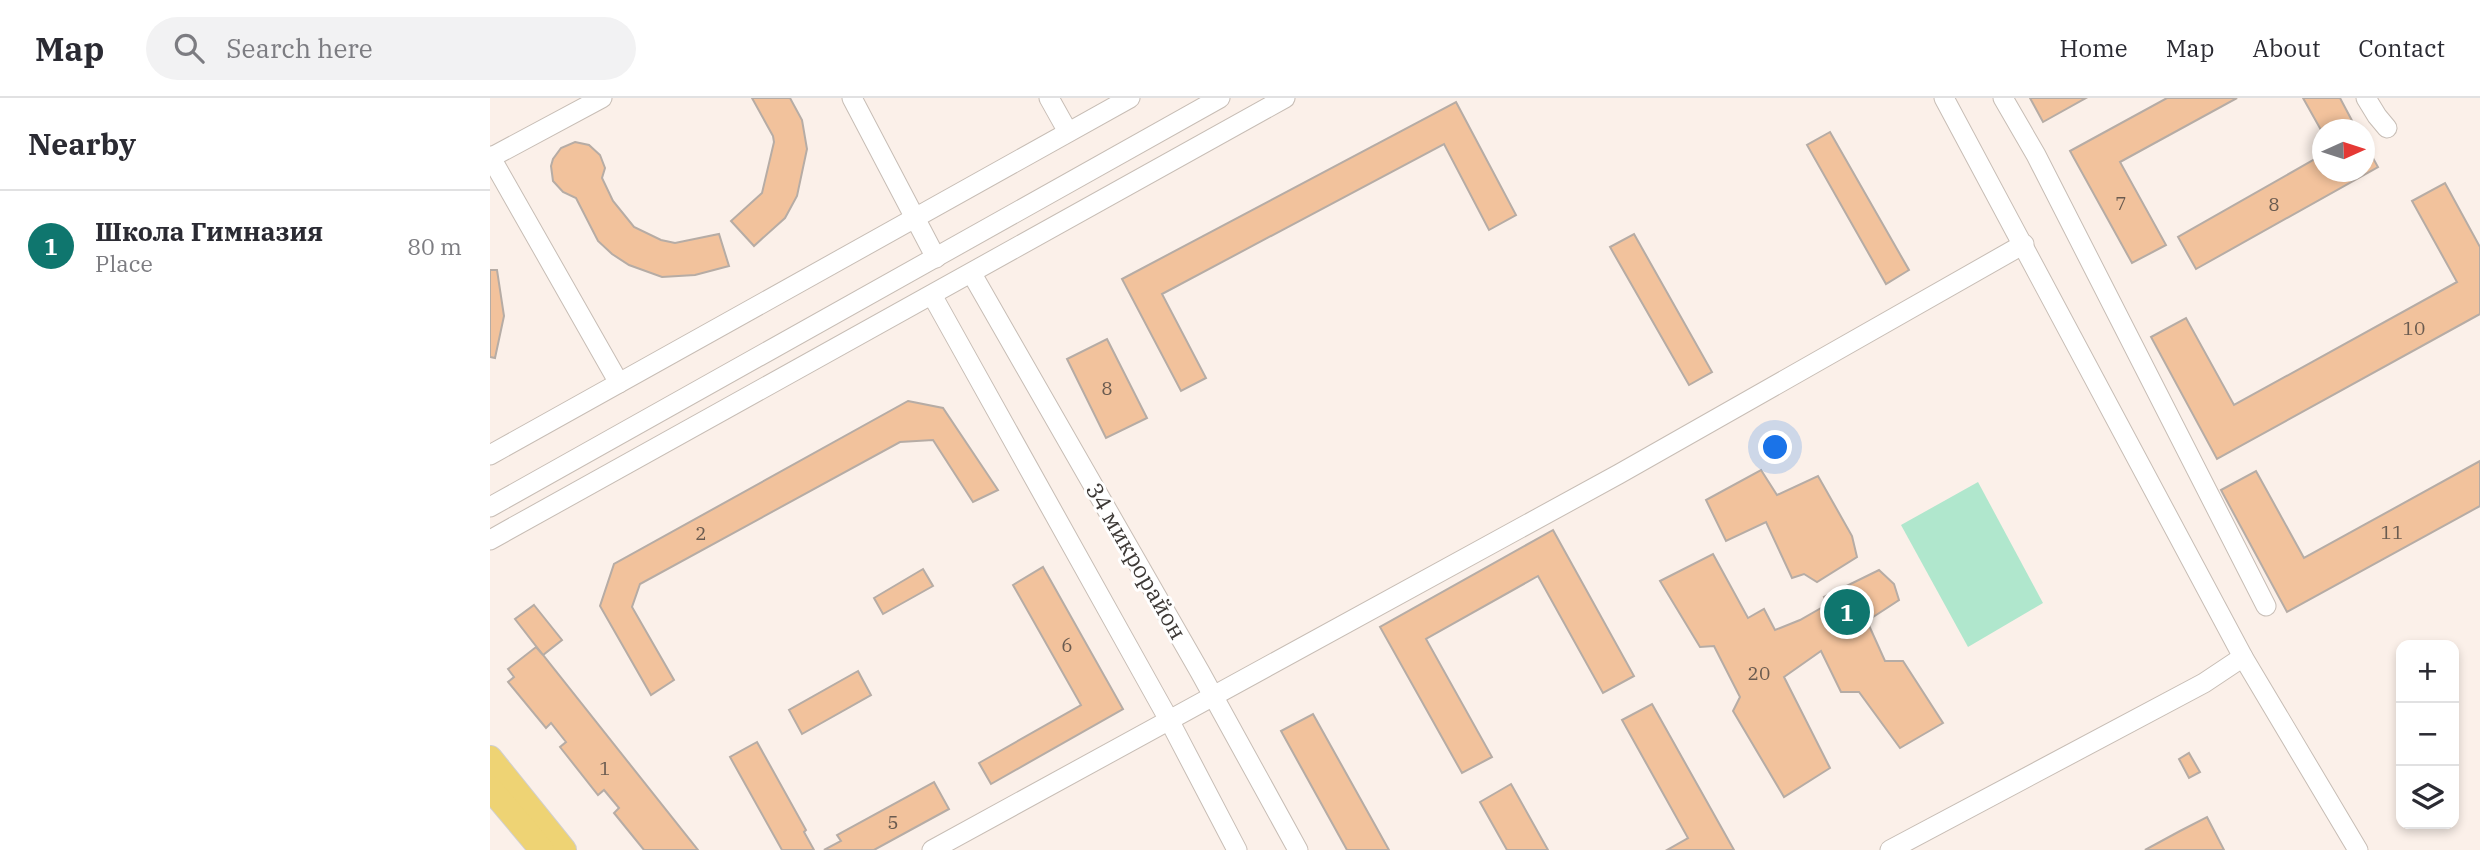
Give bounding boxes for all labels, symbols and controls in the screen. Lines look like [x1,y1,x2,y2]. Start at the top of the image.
search box [146,17,636,80]
text: Map [35,27,104,70]
icon: search [170,29,208,67]
text: Search here [226,31,373,65]
text: Home [2060,32,2128,64]
text: Map [2166,32,2214,64]
text: About [2252,32,2320,64]
text: Contact [2358,32,2445,64]
north arrow [2312,119,2375,182]
text: Nearby [28,124,136,163]
house number: 7 [2115,191,2127,215]
house number: 8 [2268,192,2280,216]
text: Школа Гимназия [95,214,323,248]
text: 1 [44,231,58,261]
text: 80 m [407,231,462,261]
text: Place [95,248,153,278]
house number: 10 [2403,316,2425,340]
house number: 8 [1101,376,1113,400]
your location [1758,430,1792,464]
street label: 34 микрорайон [1080,477,1194,644]
house number: 11 [2381,520,2403,544]
house number: 2 [695,521,707,545]
pin: 1 [1824,586,1870,638]
house number: 6 [1061,633,1073,657]
map controls [2396,640,2459,829]
button: + [2396,640,2459,703]
house number: 20 [1748,661,1770,685]
button: − [2396,703,2459,766]
house number: 1 [599,756,611,780]
button: layers [2396,766,2459,829]
house number: 5 [887,810,899,834]

